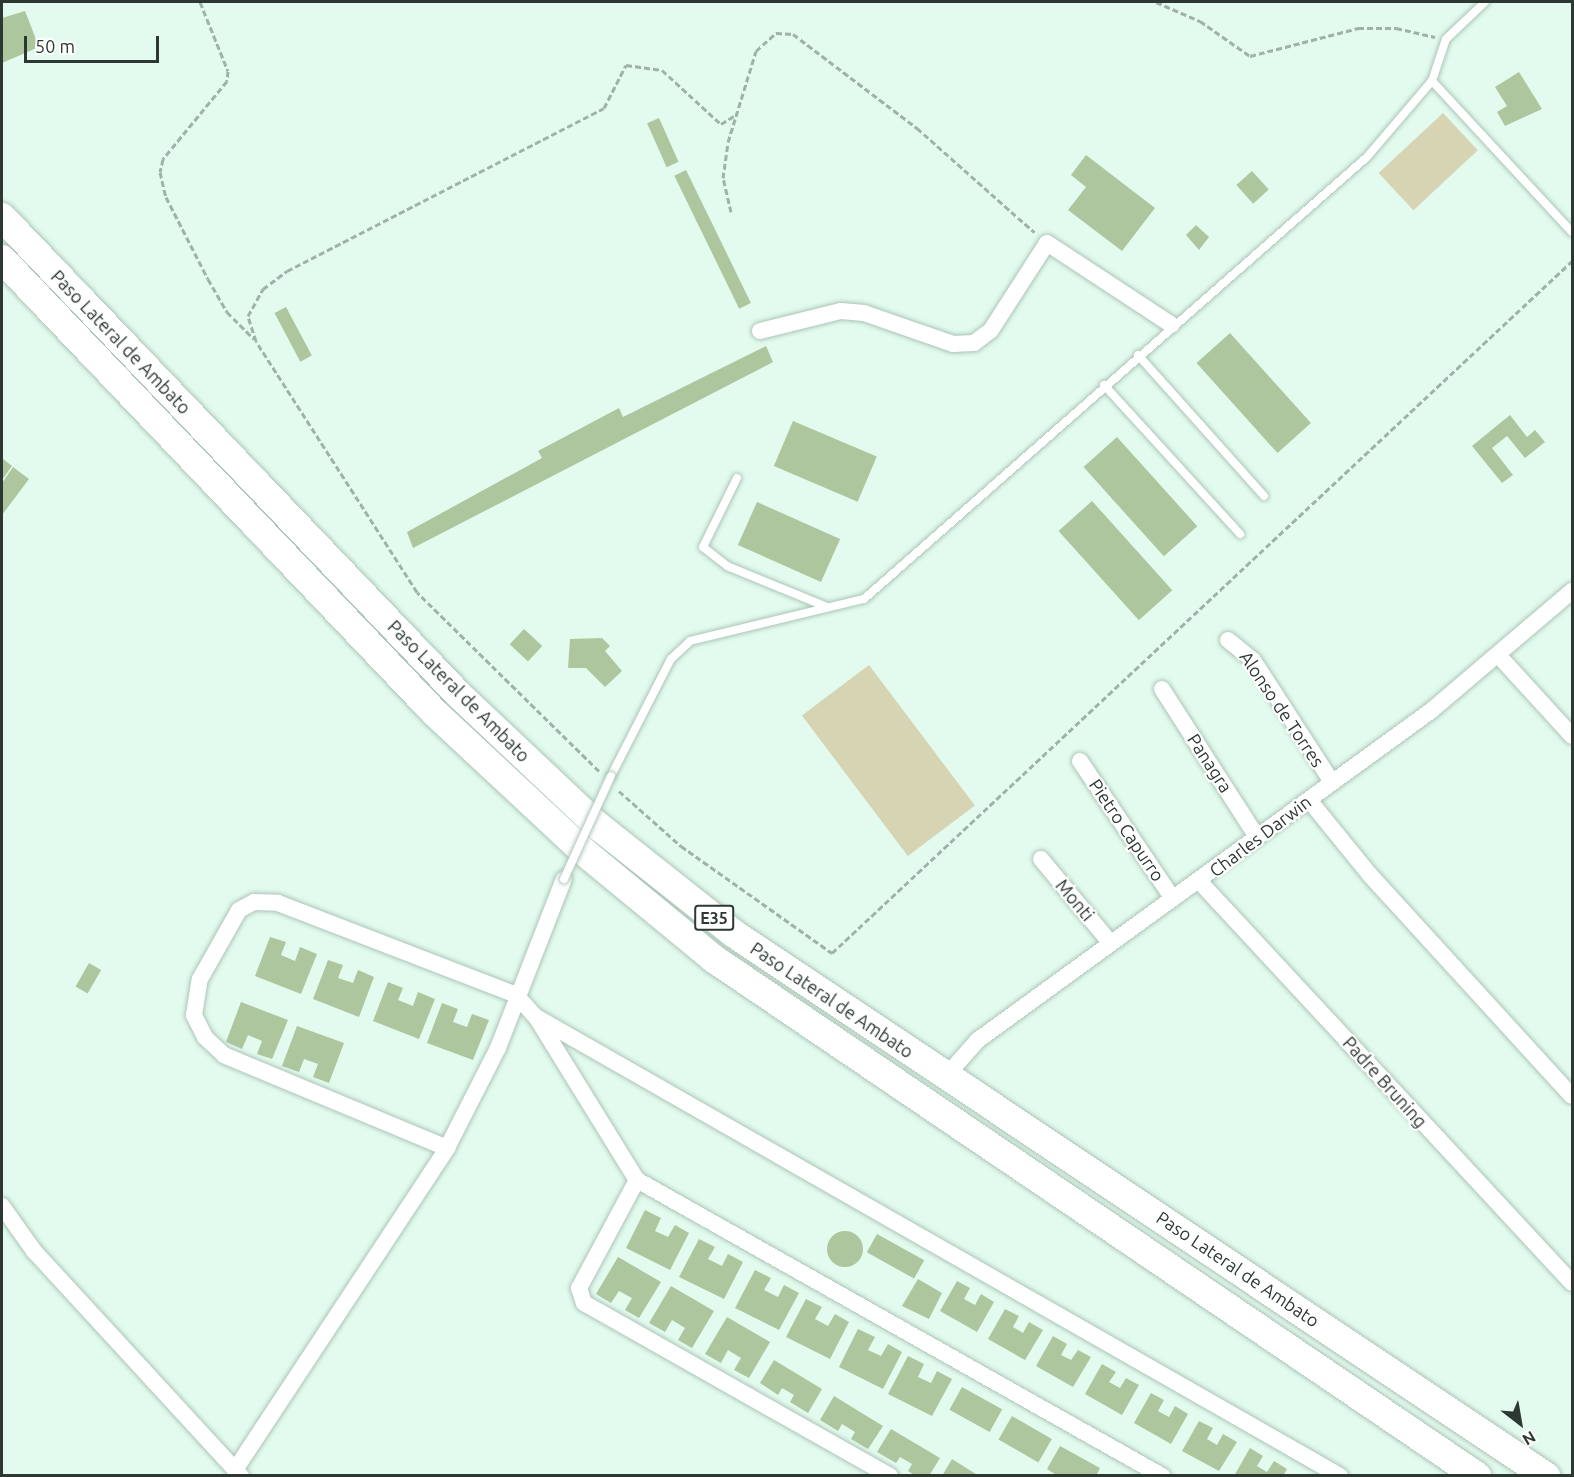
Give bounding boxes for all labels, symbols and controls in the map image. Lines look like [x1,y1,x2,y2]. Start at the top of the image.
scale bar [27,24,162,62]
text: 50 m [35,36,75,56]
street label: Paso Lateral de Ambato [47,266,195,418]
street label: Paso Lateral de Ambato [384,616,534,766]
street label: Alonso de Torres [1235,647,1329,771]
street label: Panagra [1183,730,1237,796]
street label: Pietro Capurro [1085,775,1169,885]
street label: Charles Darwin [1205,791,1315,881]
street label: Monti [1051,875,1099,925]
road number: E35 [693,905,735,931]
street label: Paso Lateral de Ambato [746,937,918,1063]
street label: Padre Bruning [1338,1032,1432,1132]
street label: Paso Lateral de Ambato [1152,1206,1324,1332]
north arrow [1490,1393,1550,1453]
text: N [1520,1428,1539,1449]

